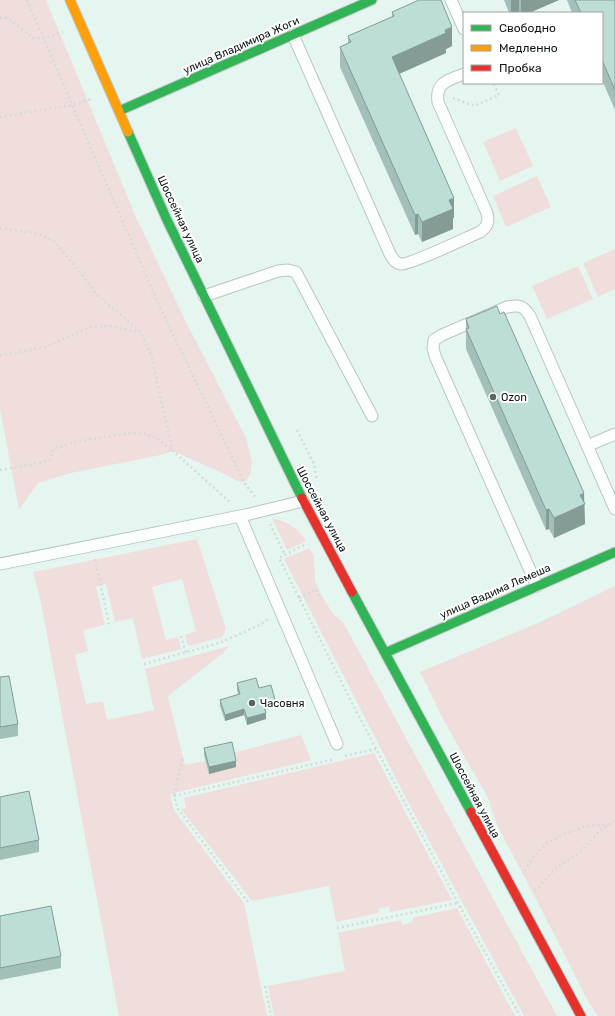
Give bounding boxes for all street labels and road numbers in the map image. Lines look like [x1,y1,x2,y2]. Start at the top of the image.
street label: улица Владимира Жоги [181,14,301,77]
street label: Шоссейная улица [155,173,207,265]
street label: Шоссейная улица [294,464,350,554]
street label: улица Вадима Лемеша [438,561,552,622]
street label: Шоссейная улица [447,750,503,840]

